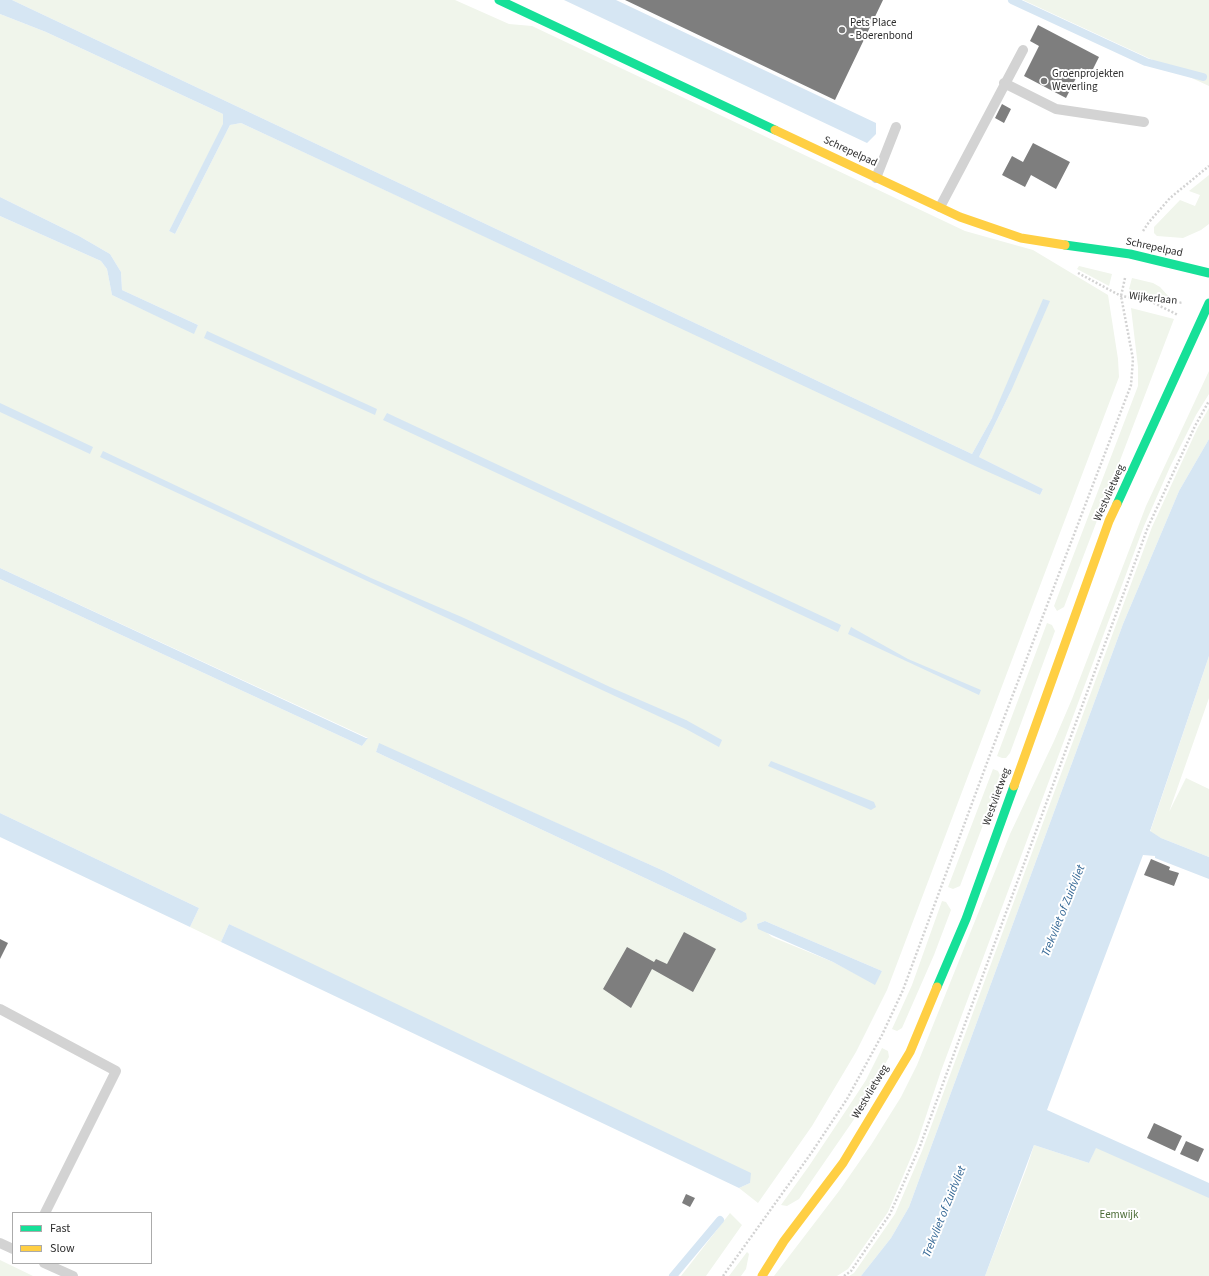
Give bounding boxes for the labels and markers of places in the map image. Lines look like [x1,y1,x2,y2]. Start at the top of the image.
place label: Pets Place - Boerenbond [850,17,913,43]
marker: Pets Place - Boerenbond [837,25,847,35]
place label: Groenprojekten Weverling [1052,68,1124,94]
marker: Groenprojekten Weverling [1039,76,1049,86]

